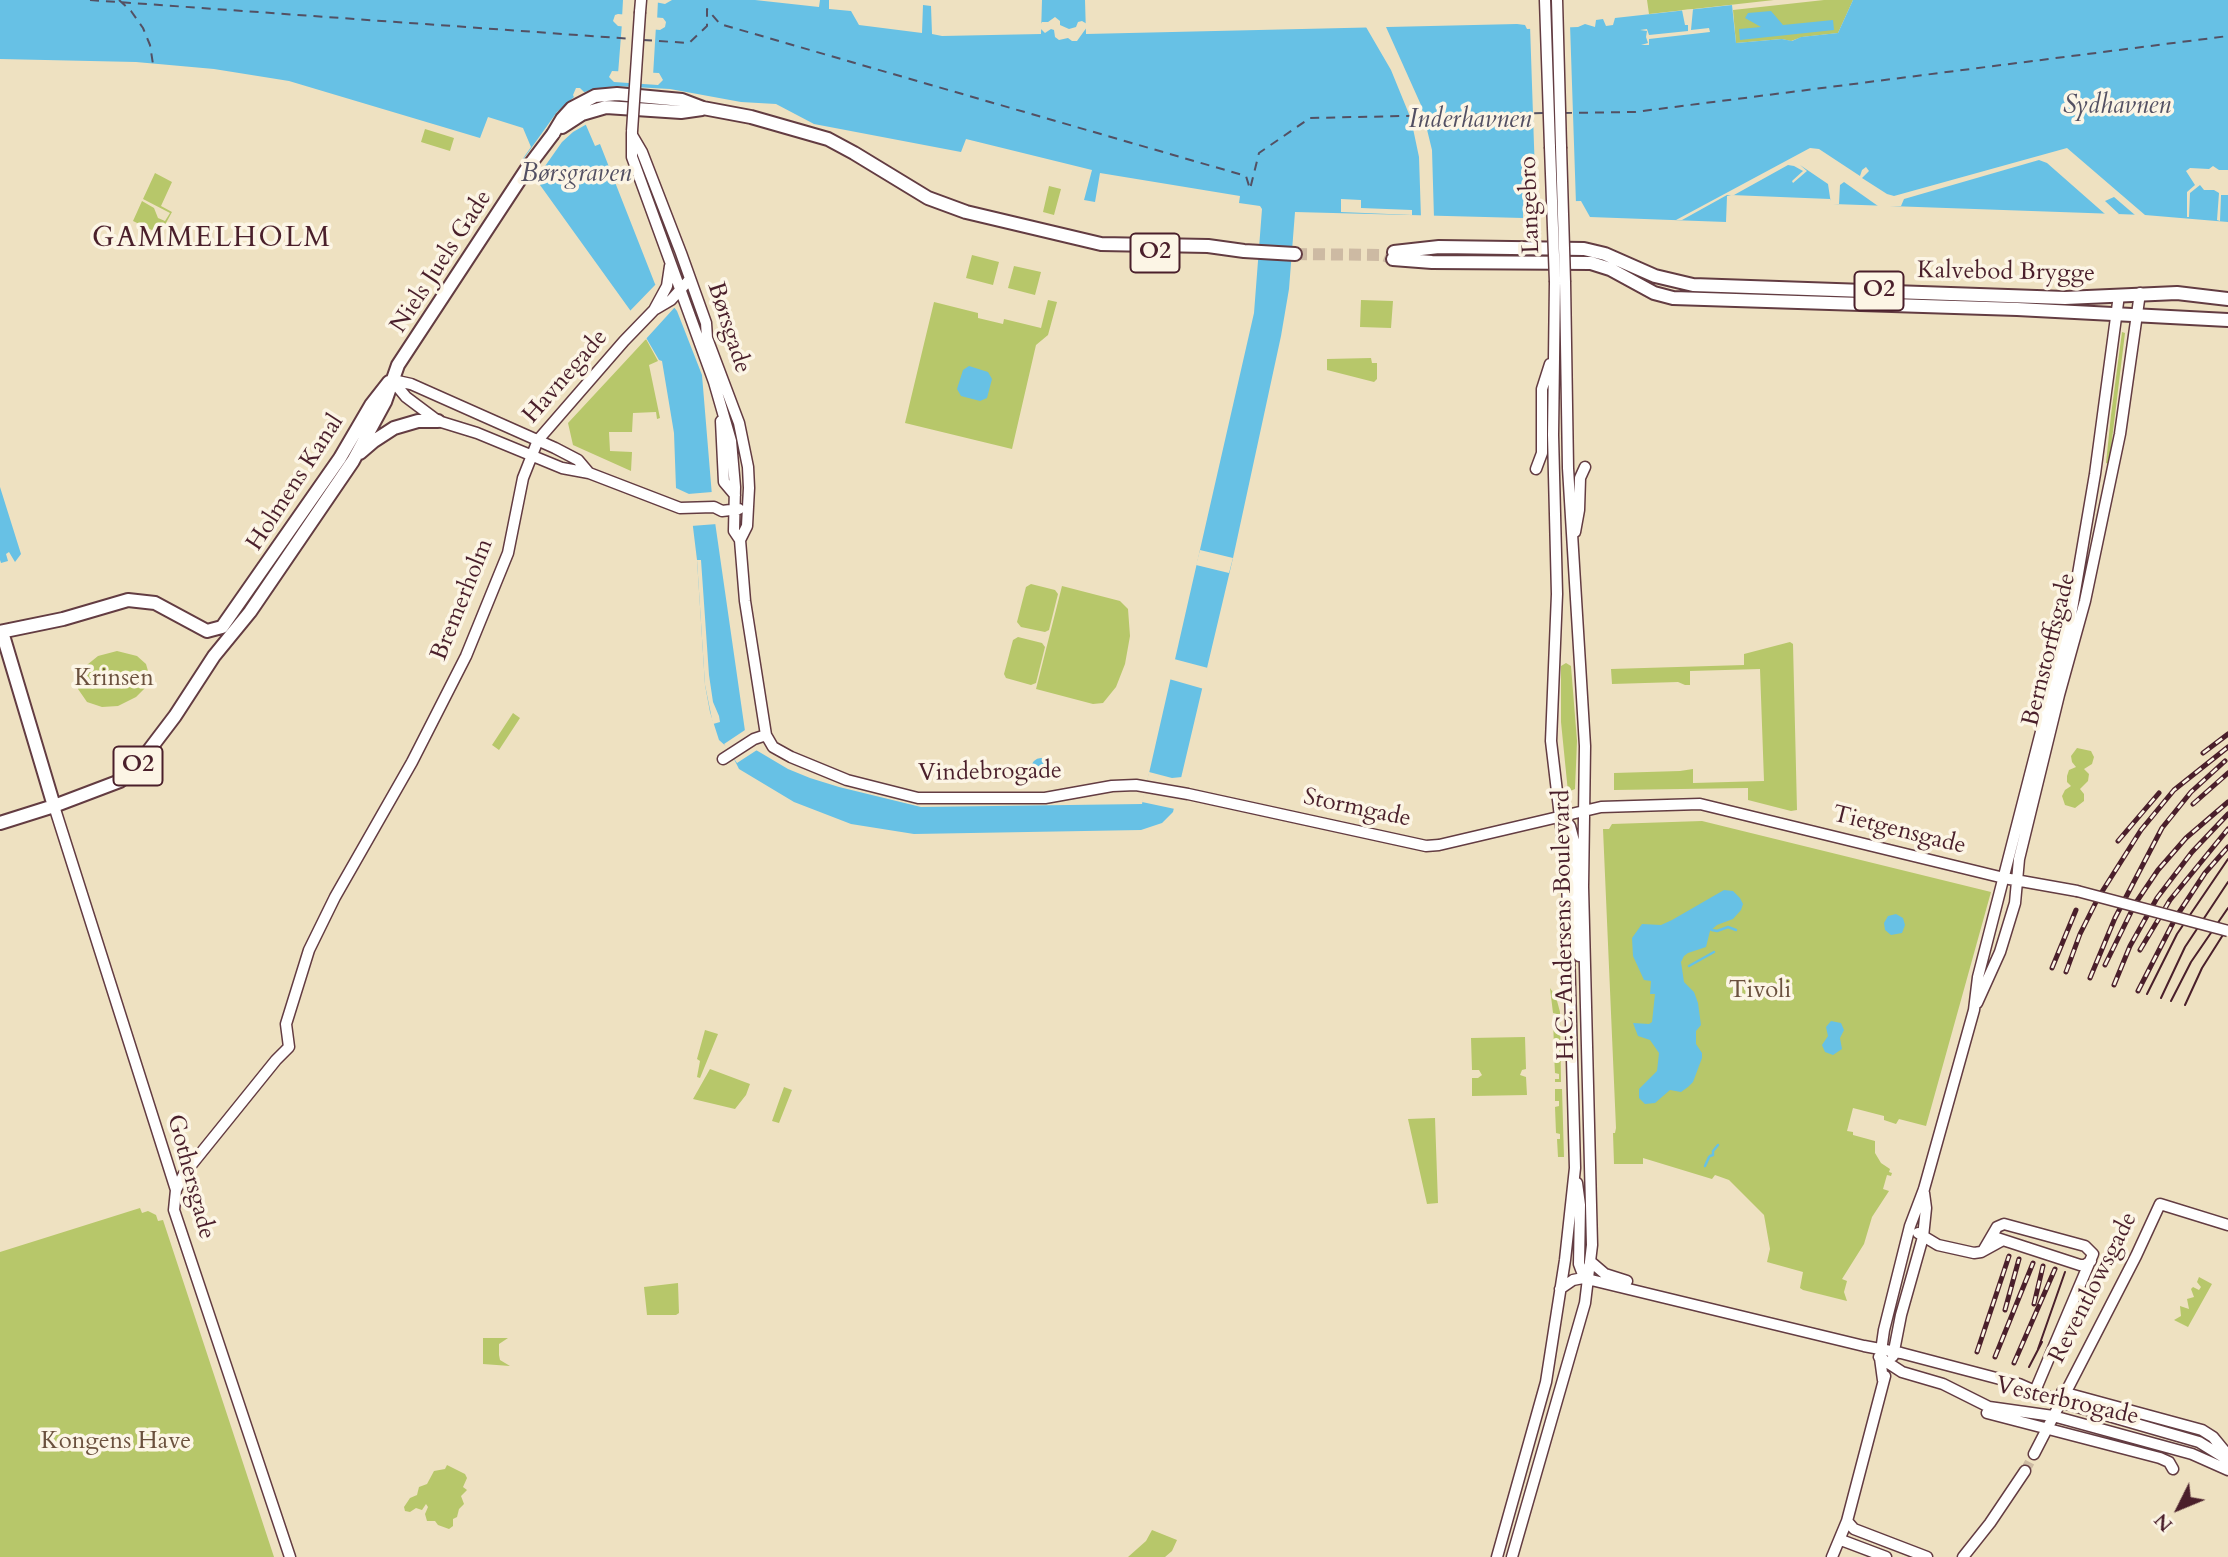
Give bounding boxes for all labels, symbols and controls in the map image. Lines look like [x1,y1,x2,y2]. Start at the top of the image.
water label: Sydhavnen [2063,91,2171,123]
water label: Inderhavnen [1409,105,1531,137]
street label: Langebro [1515,156,1547,254]
water label: Børsgraven [521,159,631,191]
street label: Niels Juels Gade [385,185,499,339]
district label: GAMMELHOLM [93,223,331,257]
road number: O2 [1130,234,1180,272]
street label: Kalvebod Brygge [1917,257,2095,289]
road number: O2 [1854,272,1904,310]
street label: Børsgade [700,279,756,377]
street label: Havnegade [518,324,614,430]
street label: Holmens Kanal [241,409,351,557]
street label: Bremerholm [426,535,500,665]
street label: Bernstorffsgade [2017,570,2083,730]
park label: Krinsen [74,665,154,693]
road number: O2 [114,746,162,786]
street label: Vindebrogade [918,757,1062,789]
street label: Stormgade [1301,784,1413,834]
street label: H.C. Andersens Boulevard [1548,789,1582,1061]
street label: Tietgensgade [1829,801,1969,861]
park label: Tivoli [1729,977,1791,1005]
street label: Gothersgade [160,1112,220,1242]
street label: Reventlowsgade [2044,1208,2144,1368]
street label: Vesterbrogade [1993,1372,2141,1432]
park label: Kongens Have [41,1428,191,1456]
north arrow [2144,1473,2214,1543]
text: N [2149,1507,2179,1537]

